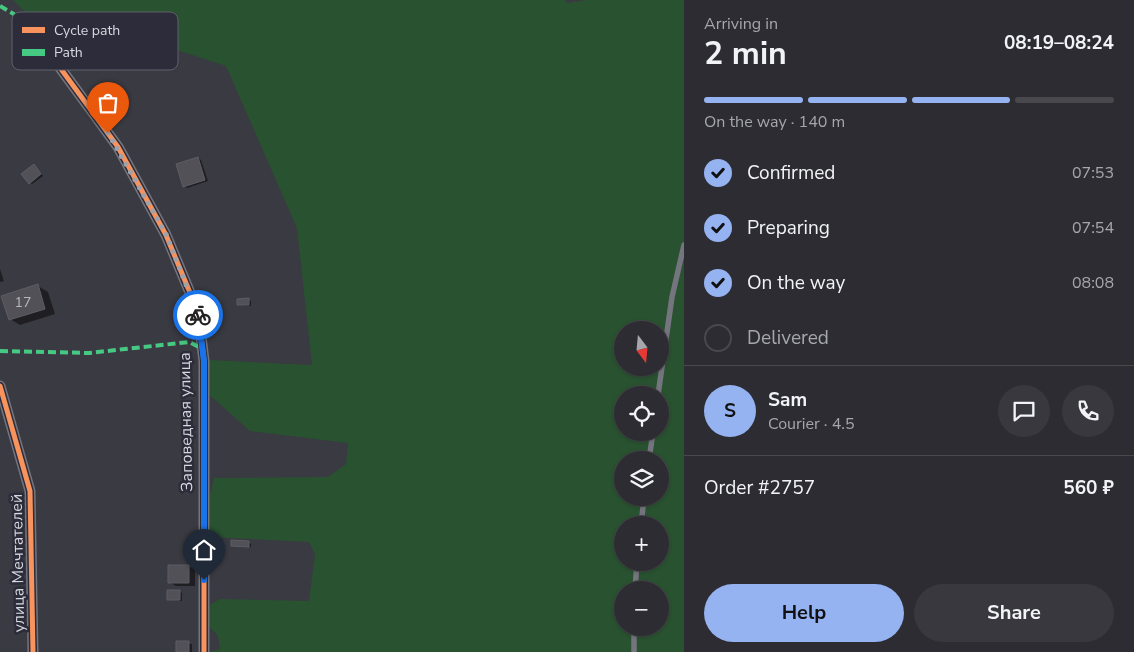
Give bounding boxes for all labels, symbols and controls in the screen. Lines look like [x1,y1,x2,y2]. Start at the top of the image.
legend [12,12,178,70]
text: Arriving in [704,13,778,35]
text: Cycle path [54,21,120,40]
text: 08:19–08:24 [1004,30,1114,56]
text: 2 min [704,32,787,75]
text: Path [54,43,83,62]
pin [87,82,129,133]
icon: bag [94,89,122,117]
text: On the way · 140 m [704,111,845,133]
icon: check [704,159,732,187]
text: Confirmed [747,160,835,186]
text: 07:53 [1072,162,1114,184]
icon: check [704,214,732,242]
text: Preparing [747,215,830,241]
text: 07:54 [1072,217,1114,239]
icon: check [704,269,732,297]
text: On the way [747,270,845,296]
text: 08:08 [1072,272,1114,294]
courier [173,290,223,340]
house number: 17 [15,293,31,312]
icon: bike [184,301,212,329]
north arrow [614,321,669,376]
map controls [614,321,669,636]
text: Delivered [747,325,829,351]
street label: Заповедная улица [174,352,198,492]
button: chat [998,385,1050,437]
button: phone [1062,385,1114,437]
button: locate [614,386,669,441]
text: Sam [768,387,807,413]
text: S [724,398,736,424]
text: Courier · 4.5 [768,413,854,435]
button: layers [614,451,669,506]
text: Order #2757 [704,475,815,501]
text: 560 ₽ [1063,475,1114,501]
street label: улица Мечтателей [6,494,30,632]
button: + [614,516,669,571]
pin [183,529,225,580]
icon: home [190,536,218,564]
button: − [614,581,669,636]
button: Help [704,584,904,642]
button: Share [914,584,1114,642]

